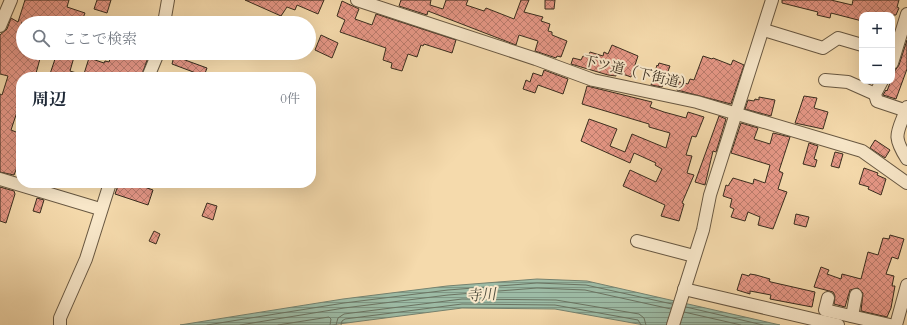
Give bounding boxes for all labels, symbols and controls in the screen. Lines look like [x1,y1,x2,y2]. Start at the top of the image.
map controls [859,12,895,84]
button: + [859,12,895,48]
search box [16,16,316,60]
icon: search [30,27,52,49]
text: ここで検索 [62,29,137,49]
button: − [859,48,895,84]
street label: 下ツ道（下街道） [581,51,695,95]
text: 周辺 [32,88,66,111]
text: 0件 [280,90,300,108]
water label: 寺川 [465,284,499,306]

